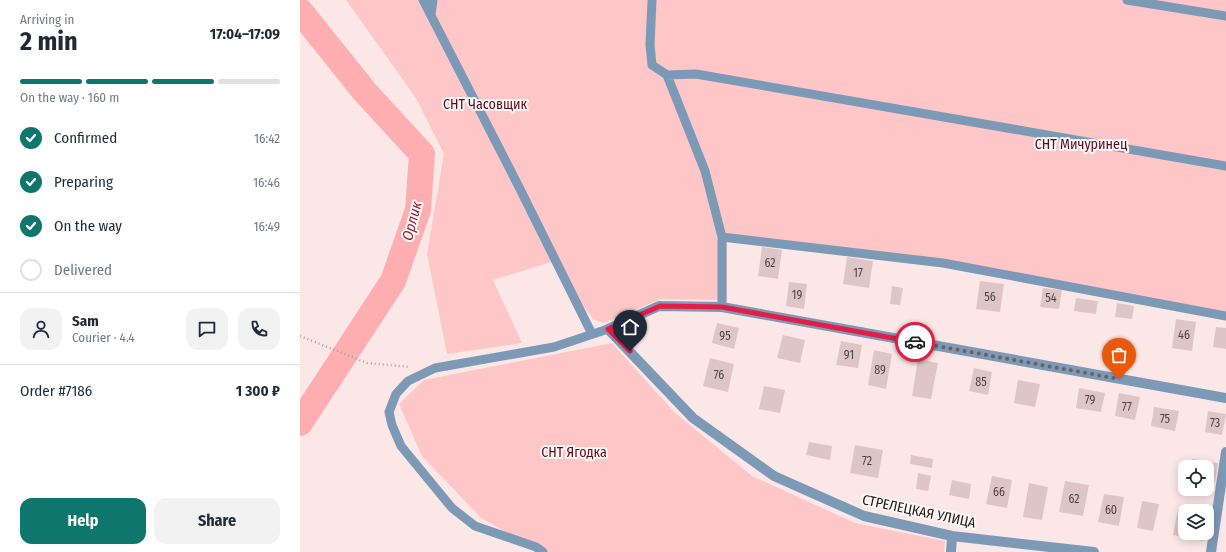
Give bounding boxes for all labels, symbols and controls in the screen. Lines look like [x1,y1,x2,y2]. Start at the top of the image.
text: Arriving in [20,12,74,27]
text: 17:04–17:09 [210,25,280,43]
text: 2 min [20,26,78,57]
text: On the way · 160 m [20,90,119,105]
park label: СНТ Часовщик [443,96,528,113]
icon: check [20,127,42,149]
text: Confirmed [54,129,117,147]
text: 16:42 [254,131,280,146]
park label: СНТ Мичуринец [1035,136,1128,153]
icon: check [20,171,42,193]
text: Preparing [54,173,113,191]
text: 16:46 [253,175,280,190]
water label: Орлик [398,199,426,243]
icon: check [20,215,42,237]
text: On the way [54,217,122,235]
text: 16:49 [253,219,280,234]
house number: 62 [764,256,776,270]
text: Delivered [54,261,112,279]
house number: 17 [853,266,863,280]
house number: 19 [792,288,802,302]
house number: 56 [984,290,996,304]
house number: 54 [1045,291,1057,305]
button: person [20,308,62,350]
button: chat [186,308,228,350]
button: phone [238,308,280,350]
pin [613,310,647,351]
text: Sam [72,312,99,330]
icon: home [619,316,641,338]
courier [895,322,935,362]
house number: 46 [1178,328,1190,342]
house number: 95 [719,329,731,343]
text: Courier · 4.4 [72,330,135,345]
icon: car [904,331,926,353]
pin [1102,338,1136,379]
icon: bag [1108,344,1130,366]
house number: 91 [844,348,854,362]
house number: 89 [874,363,886,377]
house number: 76 [714,368,724,382]
house number: 85 [975,375,987,389]
text: Order #7186 [20,382,92,400]
text: 1 300 ₽ [236,382,280,400]
house number: 79 [1085,393,1095,407]
house number: 77 [1122,400,1132,414]
house number: 75 [1160,412,1171,426]
house number: 73 [1210,416,1220,430]
park label: СНТ Ягодка [541,444,607,461]
house number: 72 [862,454,872,468]
map controls [1178,460,1214,540]
button: locate [1178,460,1214,496]
house number: 66 [993,485,1005,499]
street label: СТРЕЛЕЦКАЯ УЛИЦА [861,491,978,532]
house number: 62 [1068,492,1080,506]
button: Help [20,498,146,544]
button: Share [154,498,280,544]
house number: 60 [1105,503,1117,517]
button: layers [1178,504,1214,540]

